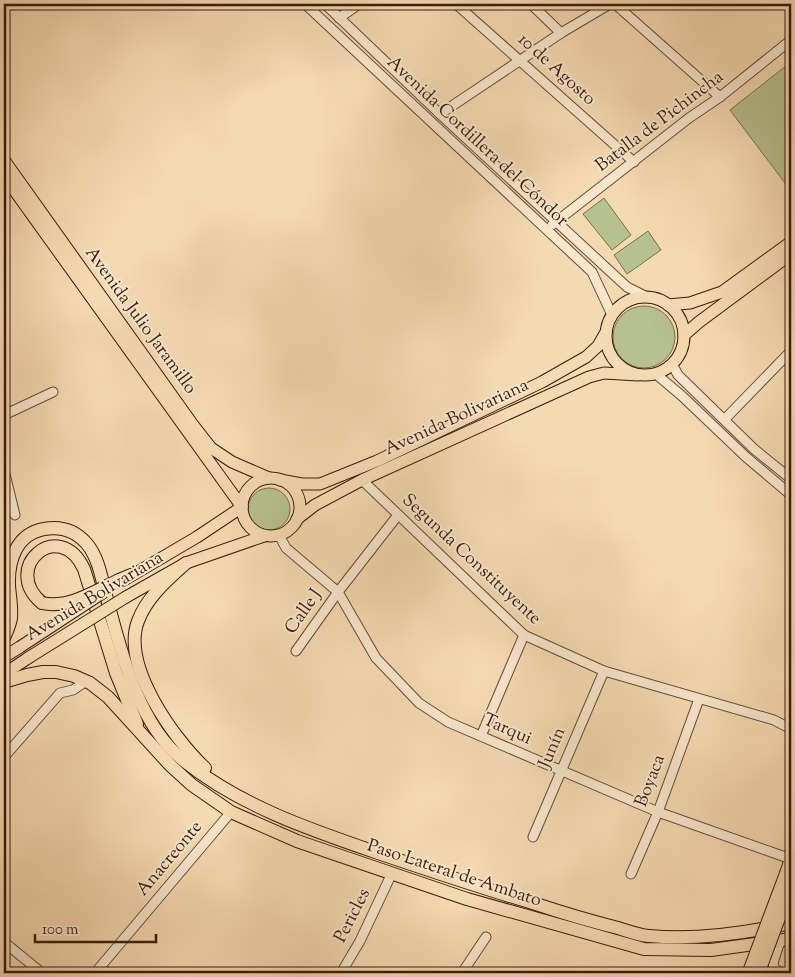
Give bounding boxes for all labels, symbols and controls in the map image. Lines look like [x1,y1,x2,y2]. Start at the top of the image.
street label: 10 de Agosto [511,28,601,112]
street label: Avenida Cordillera del Cóndor [380,51,574,233]
street label: Batalla de Pichincha [591,65,729,179]
street label: Avenida Julio Jaramillo [78,242,202,400]
street label: Avenida Bolivariana [381,373,533,463]
street label: Segunda Constituyente [395,488,547,632]
street label: Avenida Bolivariana [21,546,169,648]
street label: Calle J [279,584,329,640]
street label: Tarqui [478,708,536,752]
street label: Junín [532,723,573,773]
street label: Boyaca [629,751,673,811]
street label: Anacreonte [131,816,209,902]
street label: Paso Lateral de Ambato [363,834,545,915]
street label: Pericles [328,884,378,948]
scale bar [35,912,156,944]
text: 100 m [42,920,79,941]

